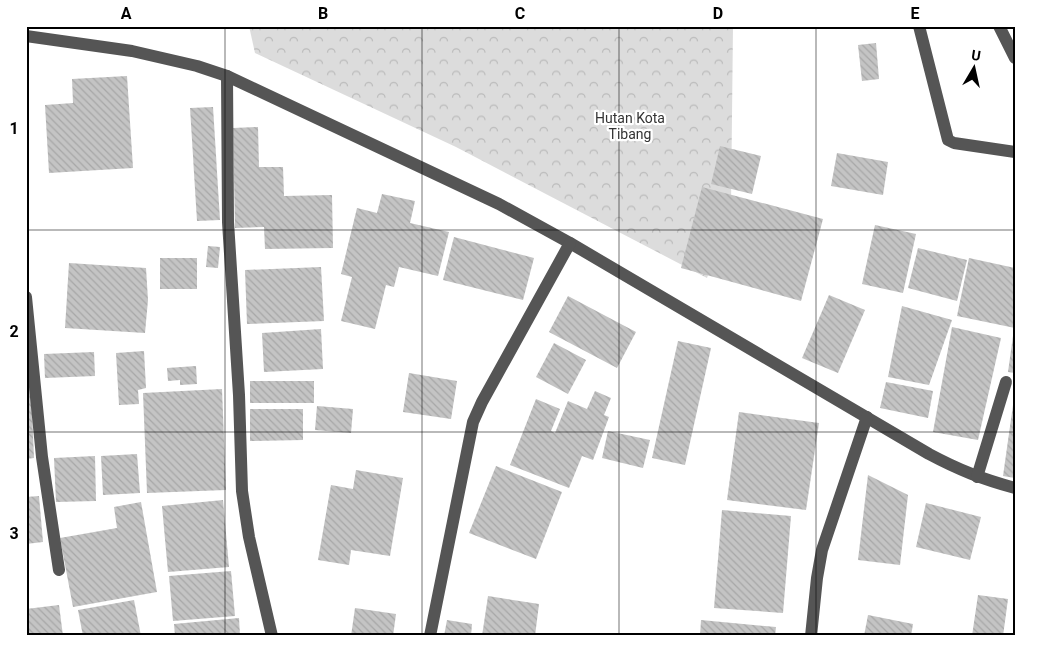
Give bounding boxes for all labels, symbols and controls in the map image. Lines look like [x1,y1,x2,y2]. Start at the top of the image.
text: A [121,4,132,23]
text: B [318,4,328,23]
text: C [515,4,525,23]
text: D [713,4,723,23]
text: E [911,4,920,23]
north arrow [948,42,998,92]
text: U [970,47,982,64]
park label: Hutan Kota Tibang [595,110,665,142]
text: 1 [9,119,19,138]
text: 2 [9,322,19,341]
text: 3 [9,524,19,543]

